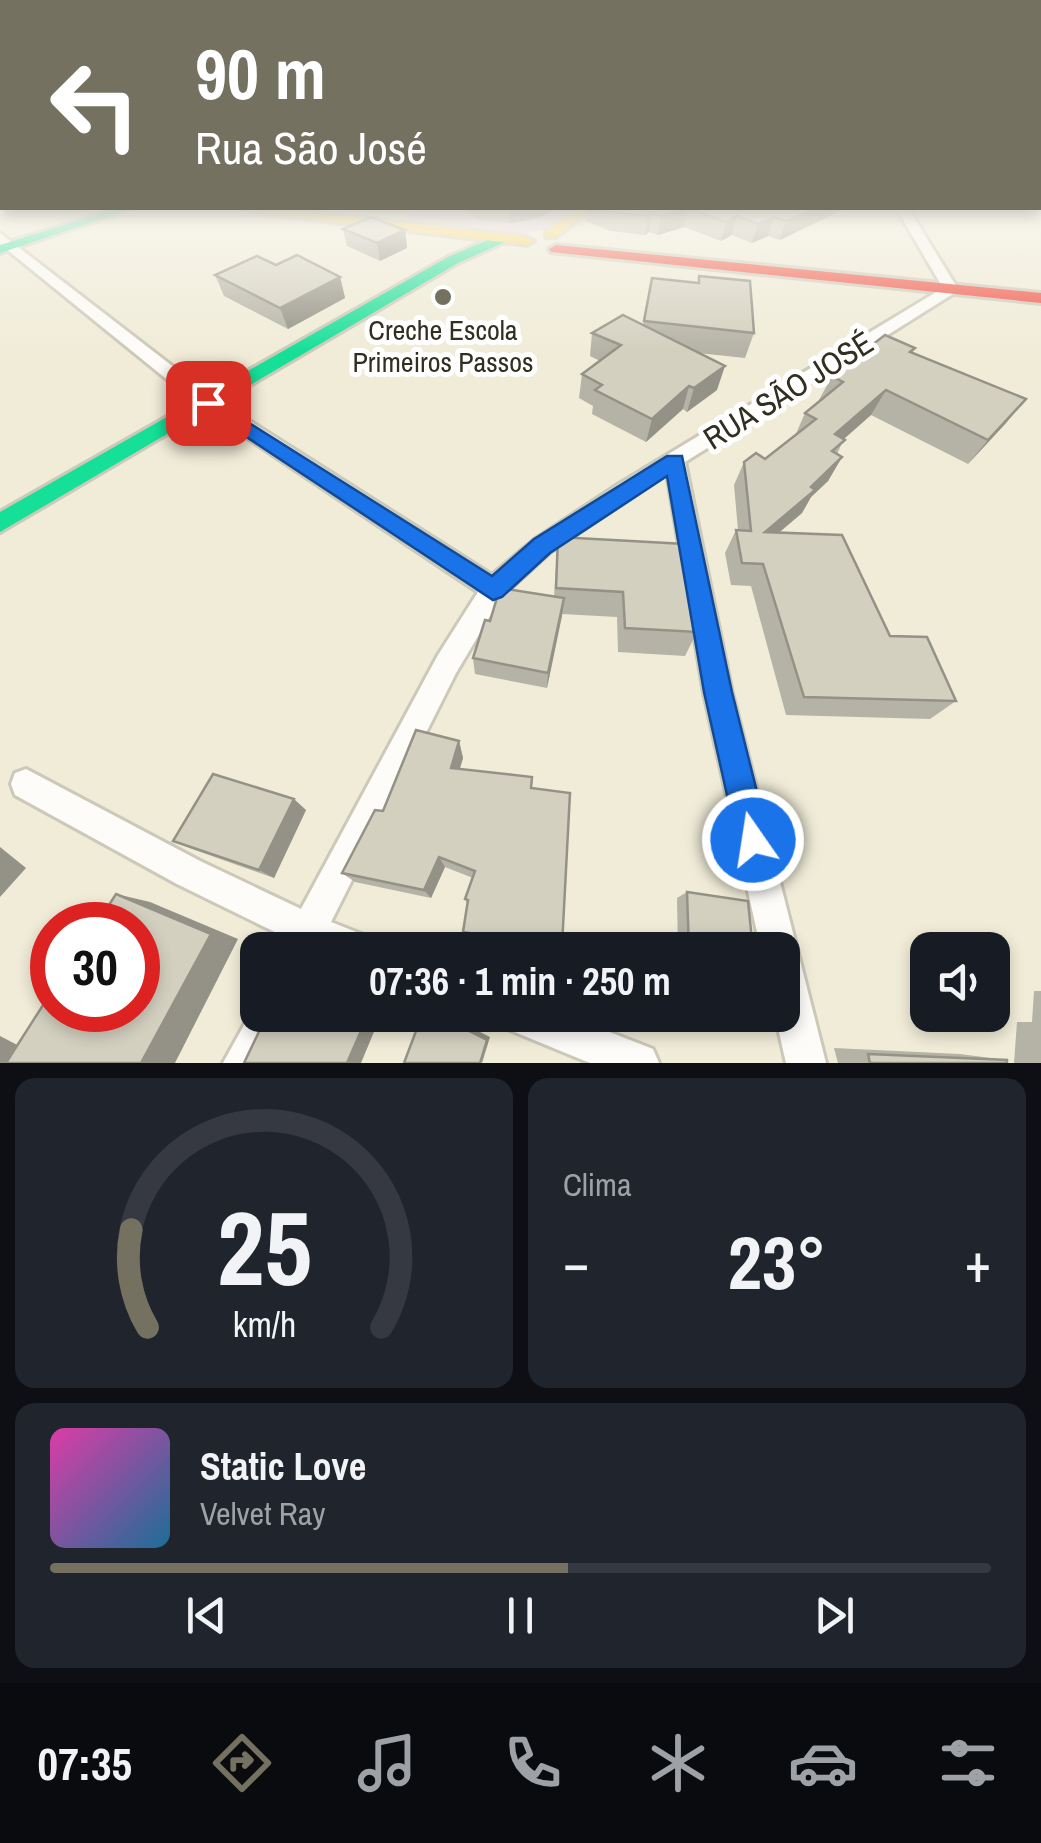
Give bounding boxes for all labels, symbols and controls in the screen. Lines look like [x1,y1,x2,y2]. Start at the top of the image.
text: 90 m [195,27,326,121]
icon: left [30,40,160,170]
text: Rua São José [195,117,427,178]
marker: Creche Escola Primeiros Passos [432,286,454,308]
place label: Creche Escola Primeiros Passos [352,311,534,381]
street label: RUA SÃO JOSÉ [695,321,881,459]
pin [166,361,251,446]
icon: arrive [181,376,236,431]
position arrow [701,788,805,892]
speed limit sign: 30 [30,902,160,1032]
map controls [910,932,1010,1032]
button: sound [910,932,1010,1032]
text: 07:36 · 1 min · 250 m [369,956,671,1007]
text: Clima [563,1163,632,1206]
text: 25 [217,1177,311,1317]
text: 23° [728,1211,826,1312]
text: − [563,1225,589,1299]
text: + [965,1225,991,1299]
text: km/h [232,1300,296,1348]
text: Static Love [200,1441,366,1492]
text: Velvet Ray [200,1492,325,1535]
icon: previous [179,1588,234,1643]
icon: pause [493,1588,548,1643]
icon: next [807,1588,862,1643]
icon: directions [207,1728,277,1798]
icon: music [352,1728,422,1798]
icon: phone [498,1728,568,1798]
icon: climate [643,1728,713,1798]
icon: car [788,1728,858,1798]
icon: filters [933,1728,1003,1798]
text: 07:35 [38,1733,132,1794]

